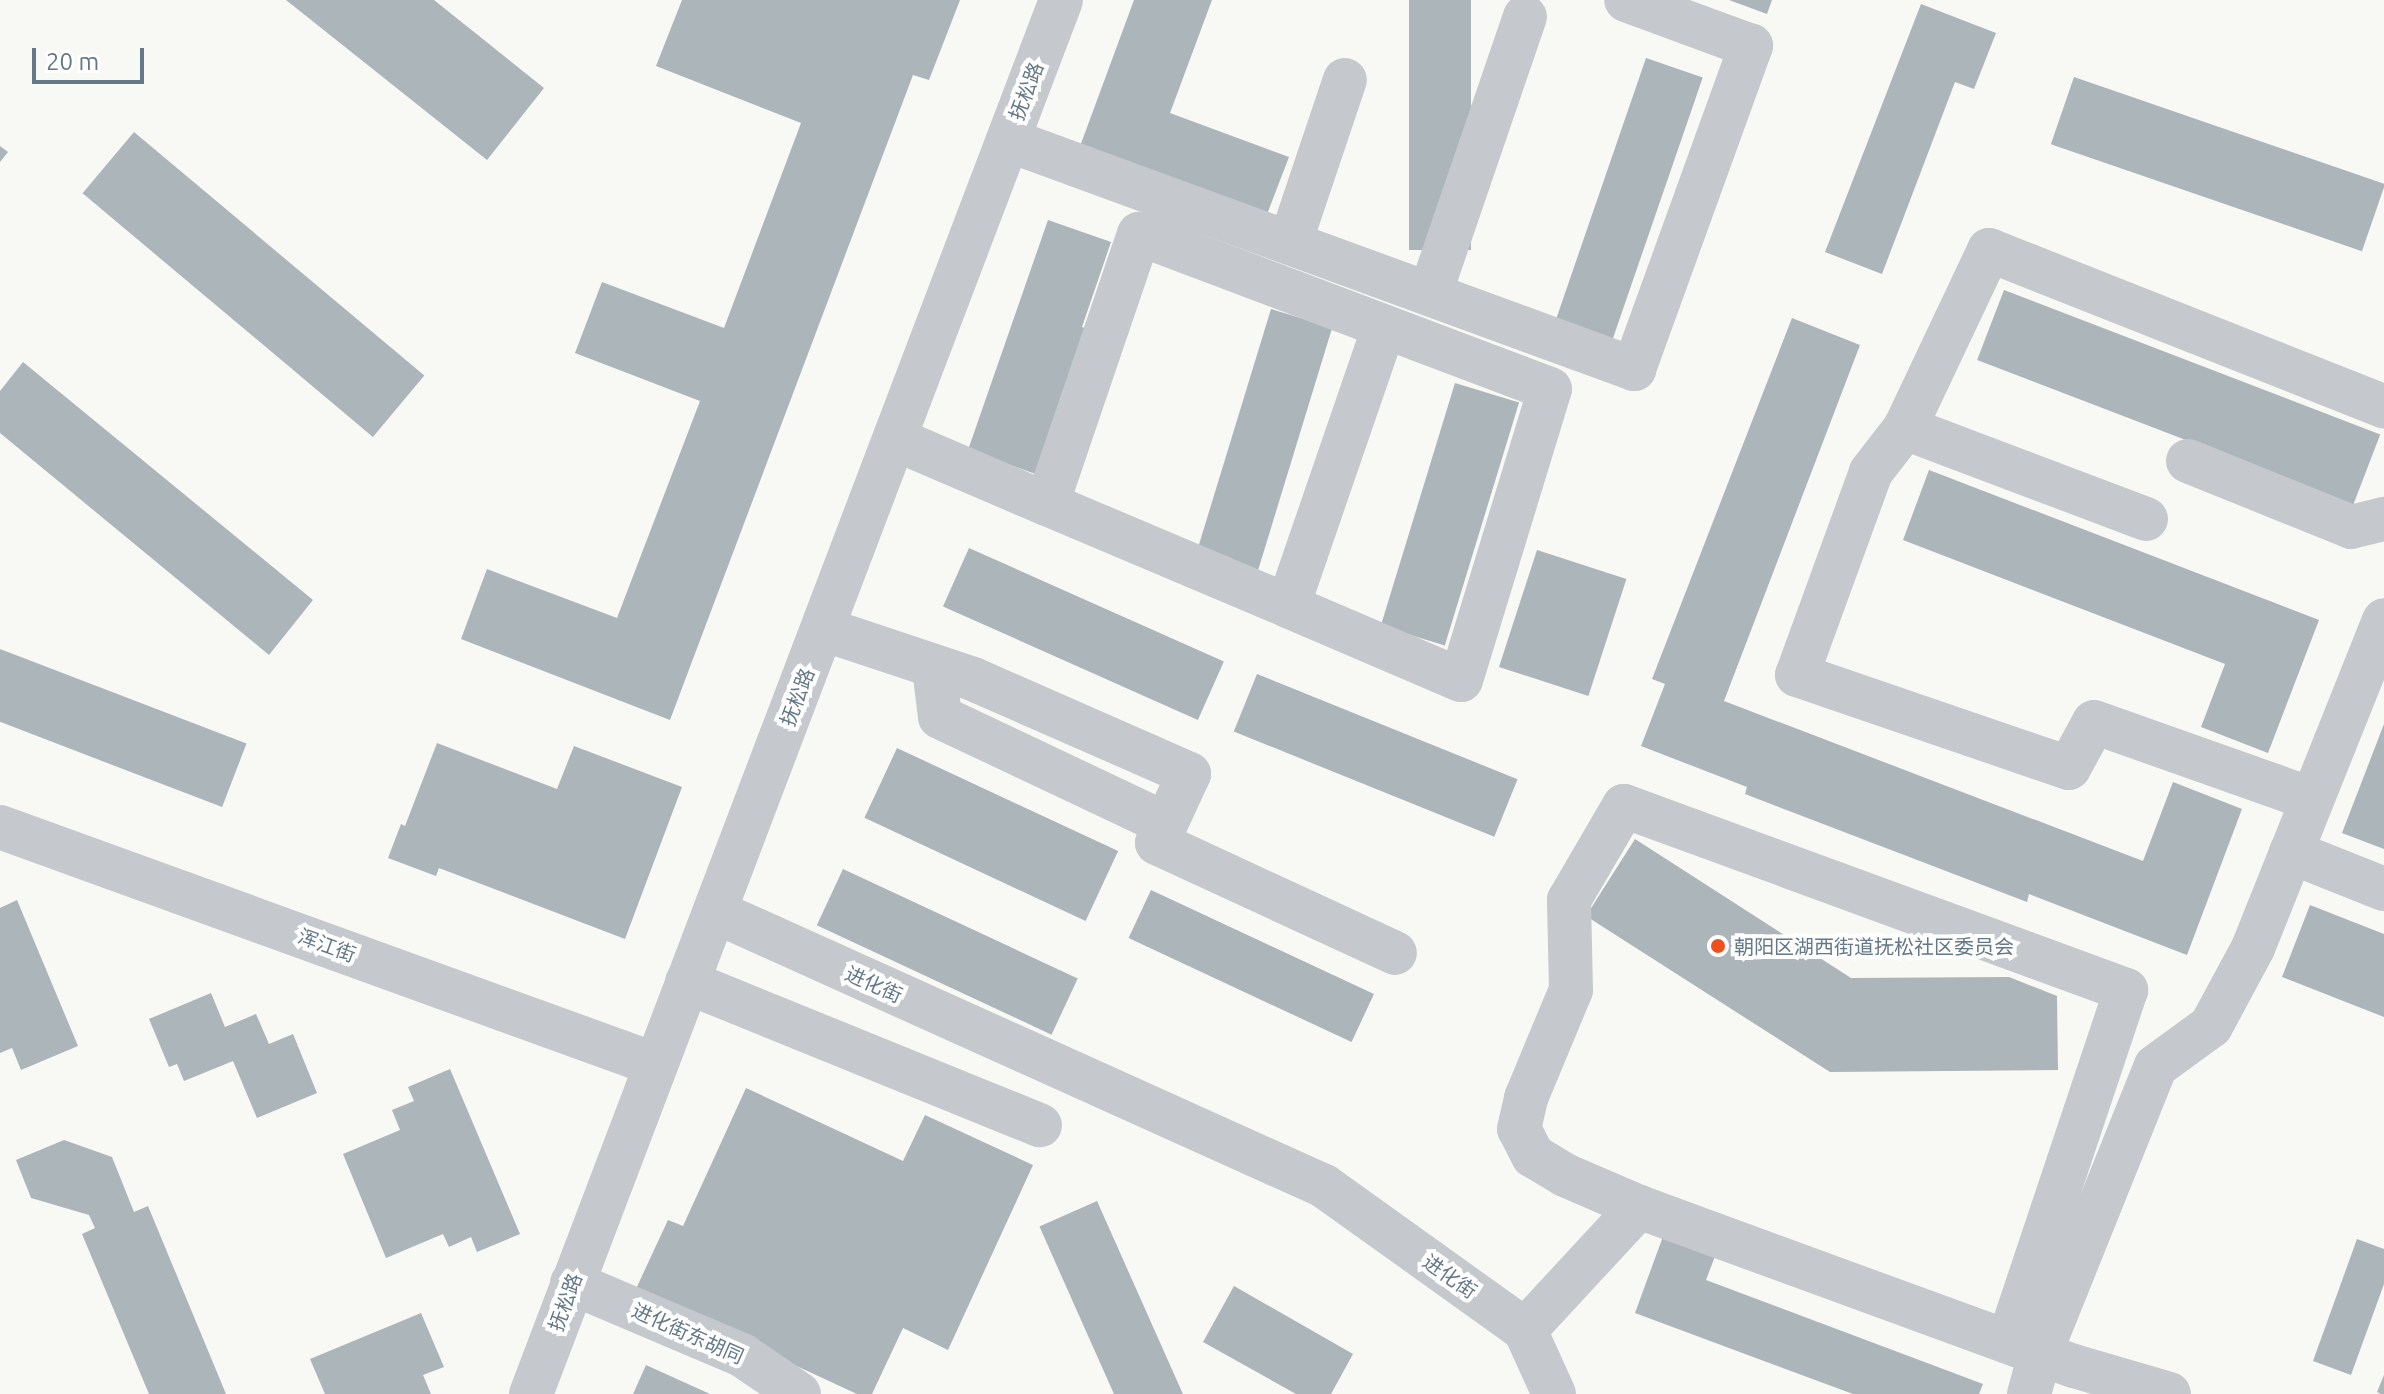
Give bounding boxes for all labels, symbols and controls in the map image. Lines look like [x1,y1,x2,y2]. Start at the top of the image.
scale bar [36,32,148,82]
text: 20 m [46,48,99,75]
street label: 抚松路 [1004,59,1048,123]
street label: 抚松路 [775,665,819,729]
street label: 浑江街 [295,923,359,967]
place label: 朝阳区湖西街道抚松社区委员会 [1734,934,2014,958]
marker: 朝阳区湖西街道抚松社区委员会 [1709,937,1727,955]
street label: 进化街 [842,961,906,1007]
street label: 进化街 [1419,1249,1481,1303]
street label: 抚松路 [543,1270,587,1334]
street label: 进化街东胡同 [628,1298,748,1368]

